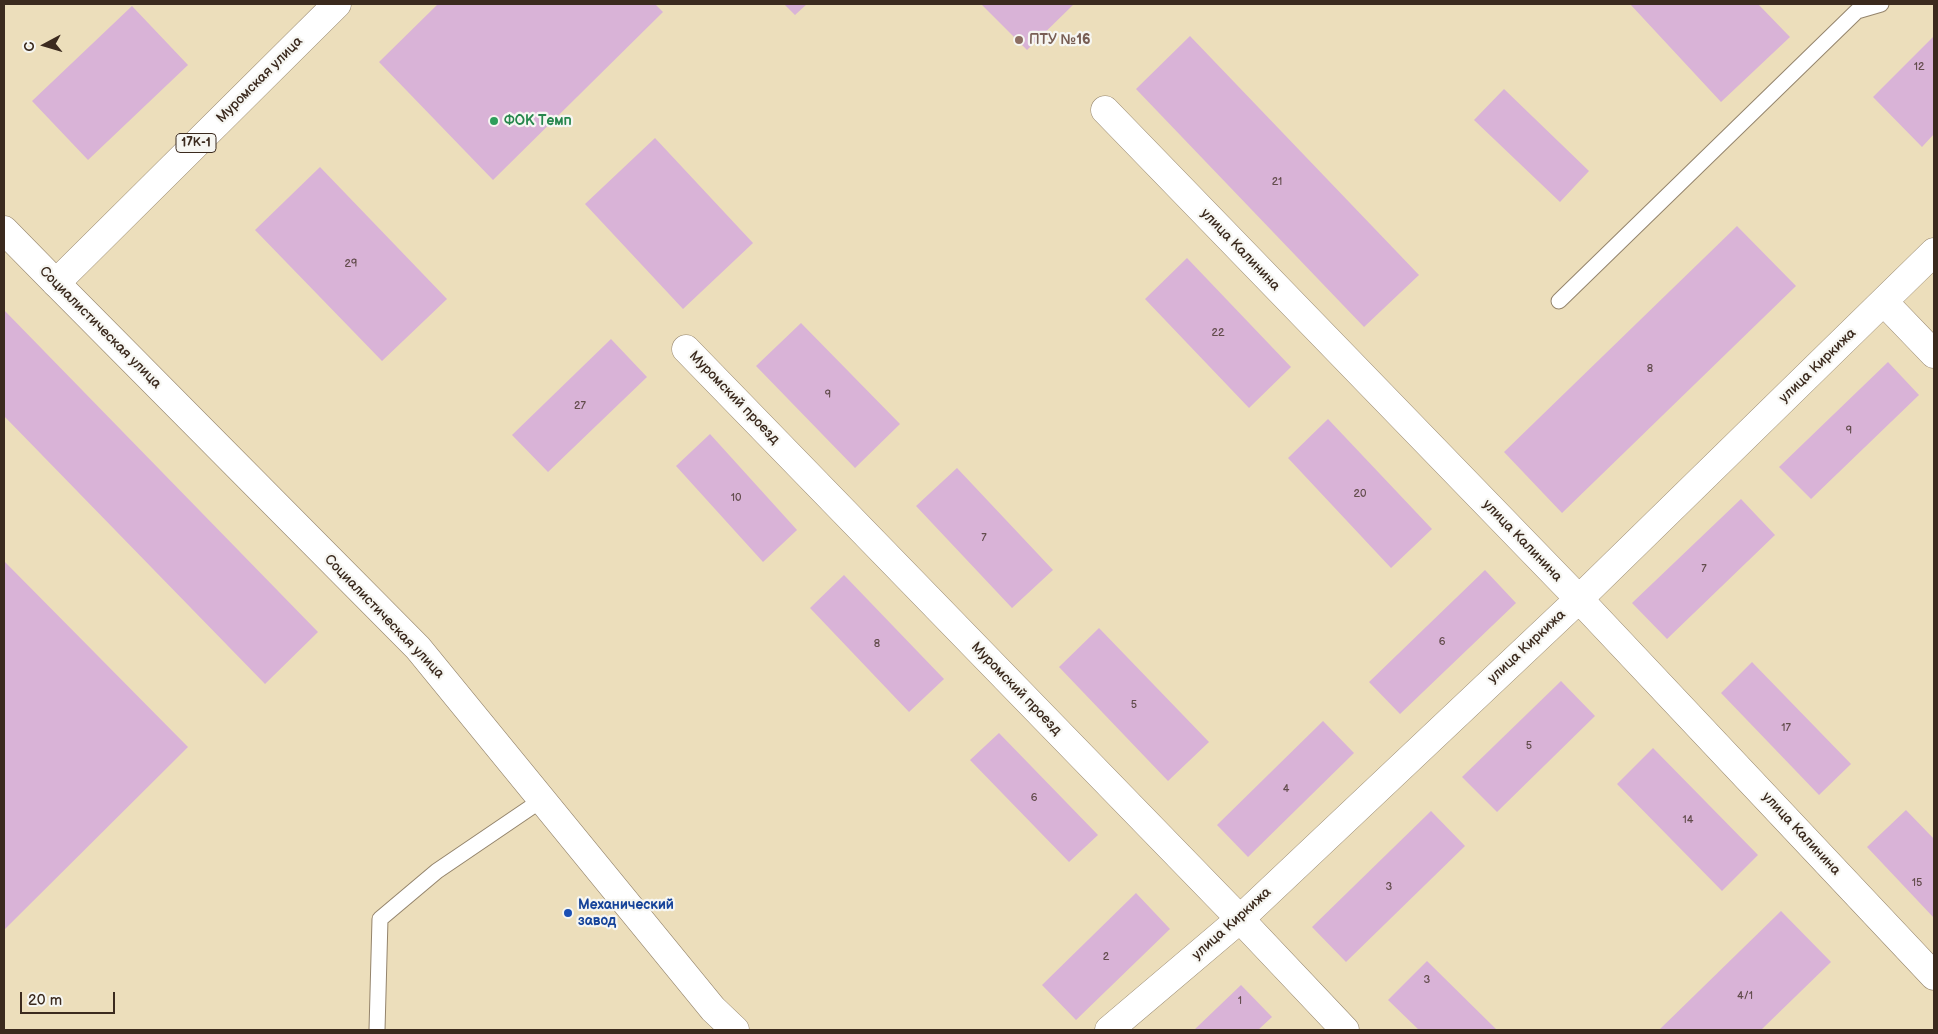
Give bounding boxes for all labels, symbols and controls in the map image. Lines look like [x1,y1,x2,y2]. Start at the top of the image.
north arrow [20,20,70,70]
place label: ПТУ №16 [1029,32,1091,48]
street label: Муромская улица [213,33,307,127]
marker: ПТУ №16 [1013,34,1025,46]
text: С [21,41,39,52]
house number: 12 [1914,60,1924,74]
place label: ФОК Темп [504,113,572,129]
marker: ФОК Темп [488,115,500,127]
road number: 17К-1 [176,134,216,152]
house number: 21 [1272,175,1282,189]
street label: улица Калинина [1197,205,1283,295]
house number: 29 [345,257,357,271]
street label: Социалистическая улица [35,263,165,393]
street label: улица Киркижа [1776,325,1860,407]
house number: 22 [1212,326,1224,340]
street label: Муромский проезд [685,348,783,448]
house number: 8 [1647,362,1653,376]
house number: 9 [825,388,831,402]
house number: 27 [574,399,586,413]
house number: 9 [1846,424,1852,438]
house number: 20 [1354,487,1366,501]
house number: 10 [731,491,741,505]
street label: улица Калинина [1479,496,1565,586]
house number: 7 [981,531,987,545]
street label: Социалистическая улица [320,552,448,682]
house number: 7 [1701,562,1707,576]
street label: улица Киркижа [1485,607,1569,687]
house number: 6 [1439,635,1445,649]
house number: 8 [874,637,880,651]
street label: Муромский проезд [967,639,1065,739]
house number: 5 [1131,698,1137,712]
house number: 17 [1781,721,1791,735]
house number: 5 [1526,739,1532,753]
house number: 4 [1283,782,1289,796]
street label: улица Калинина [1758,789,1844,879]
house number: 6 [1031,791,1037,805]
house number: 14 [1683,813,1693,827]
house number: 15 [1912,876,1922,890]
house number: 3 [1386,880,1392,894]
street label: улица Киркижа [1189,884,1275,964]
place label: Механический завод [578,897,674,930]
marker: Механический завод [562,907,574,919]
house number: 2 [1103,950,1109,964]
house number: 3 [1424,973,1430,987]
scale bar [22,982,118,1014]
house number: 4/1 [1737,989,1753,1003]
text: 20 m [28,991,62,1010]
house number: 1 [1238,994,1242,1008]

